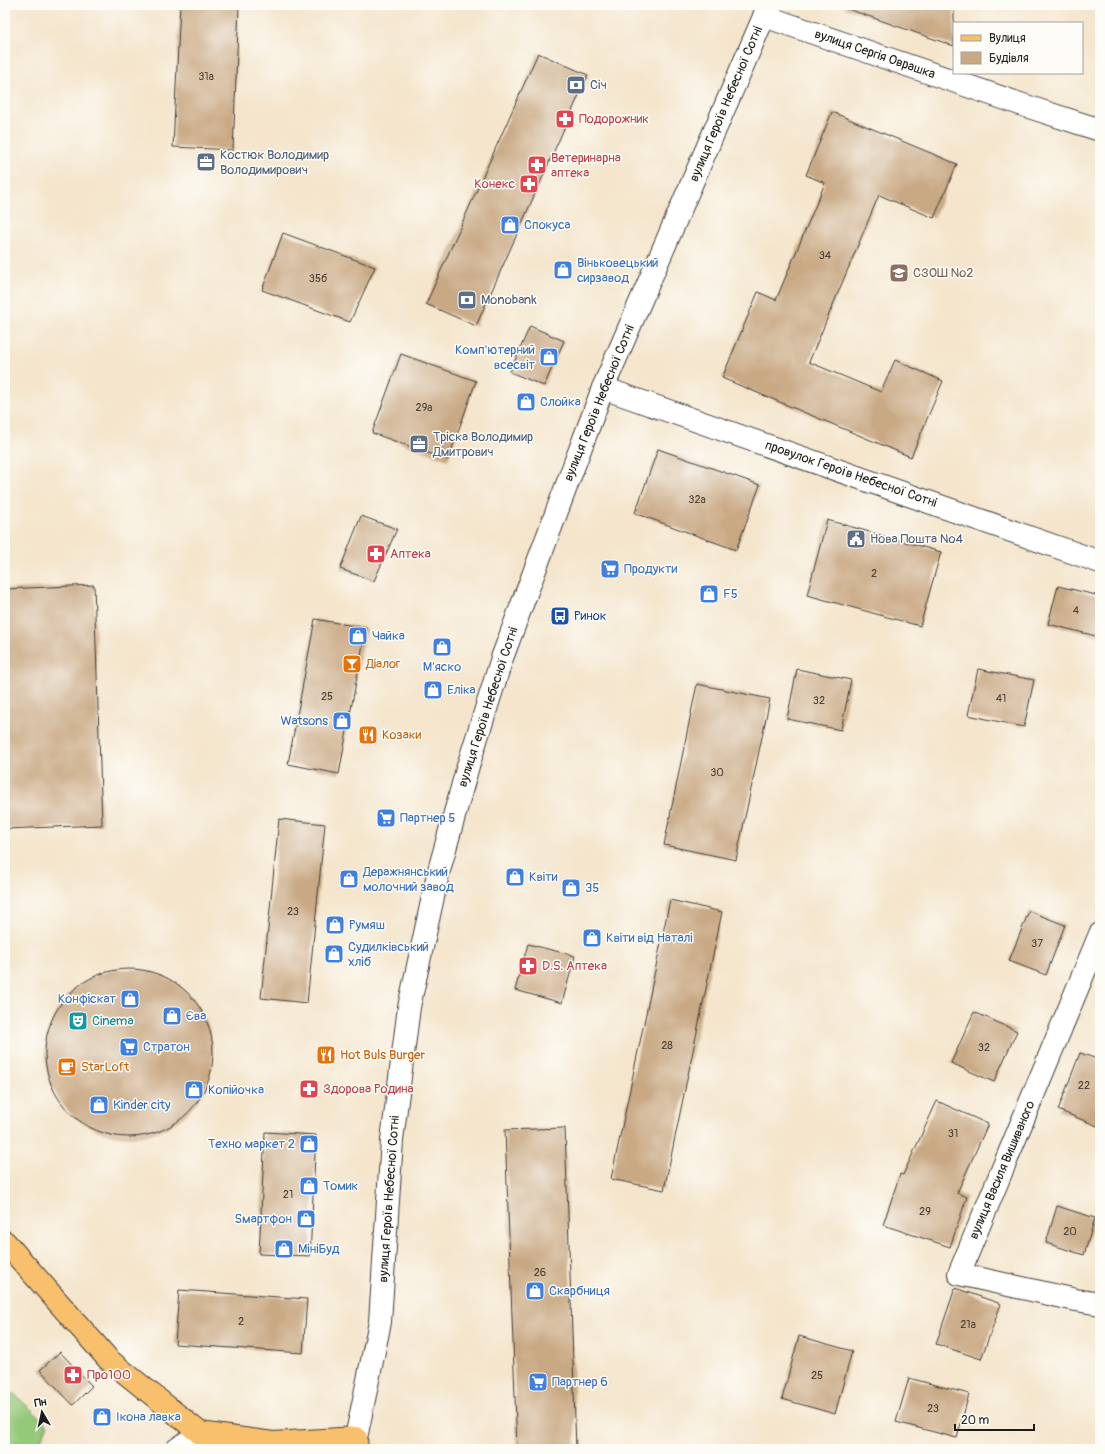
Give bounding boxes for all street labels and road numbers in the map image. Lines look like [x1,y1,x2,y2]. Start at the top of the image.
street label: вулиця Героїв Небесної Сотні [686,24,766,184]
street label: вулиця Сергія Оврашка [813,26,937,82]
street label: вулиця Героїв Небесної Сотні [560,323,638,483]
street label: провулок Героїв Небесної Сотні [763,437,939,511]
street label: вулиця Героїв Небесної Сотні [455,625,521,789]
street label: вулиця Василя Вишиваного [966,1098,1038,1242]
street label: вулиця Героїв Небесної Сотні [375,1115,403,1283]

